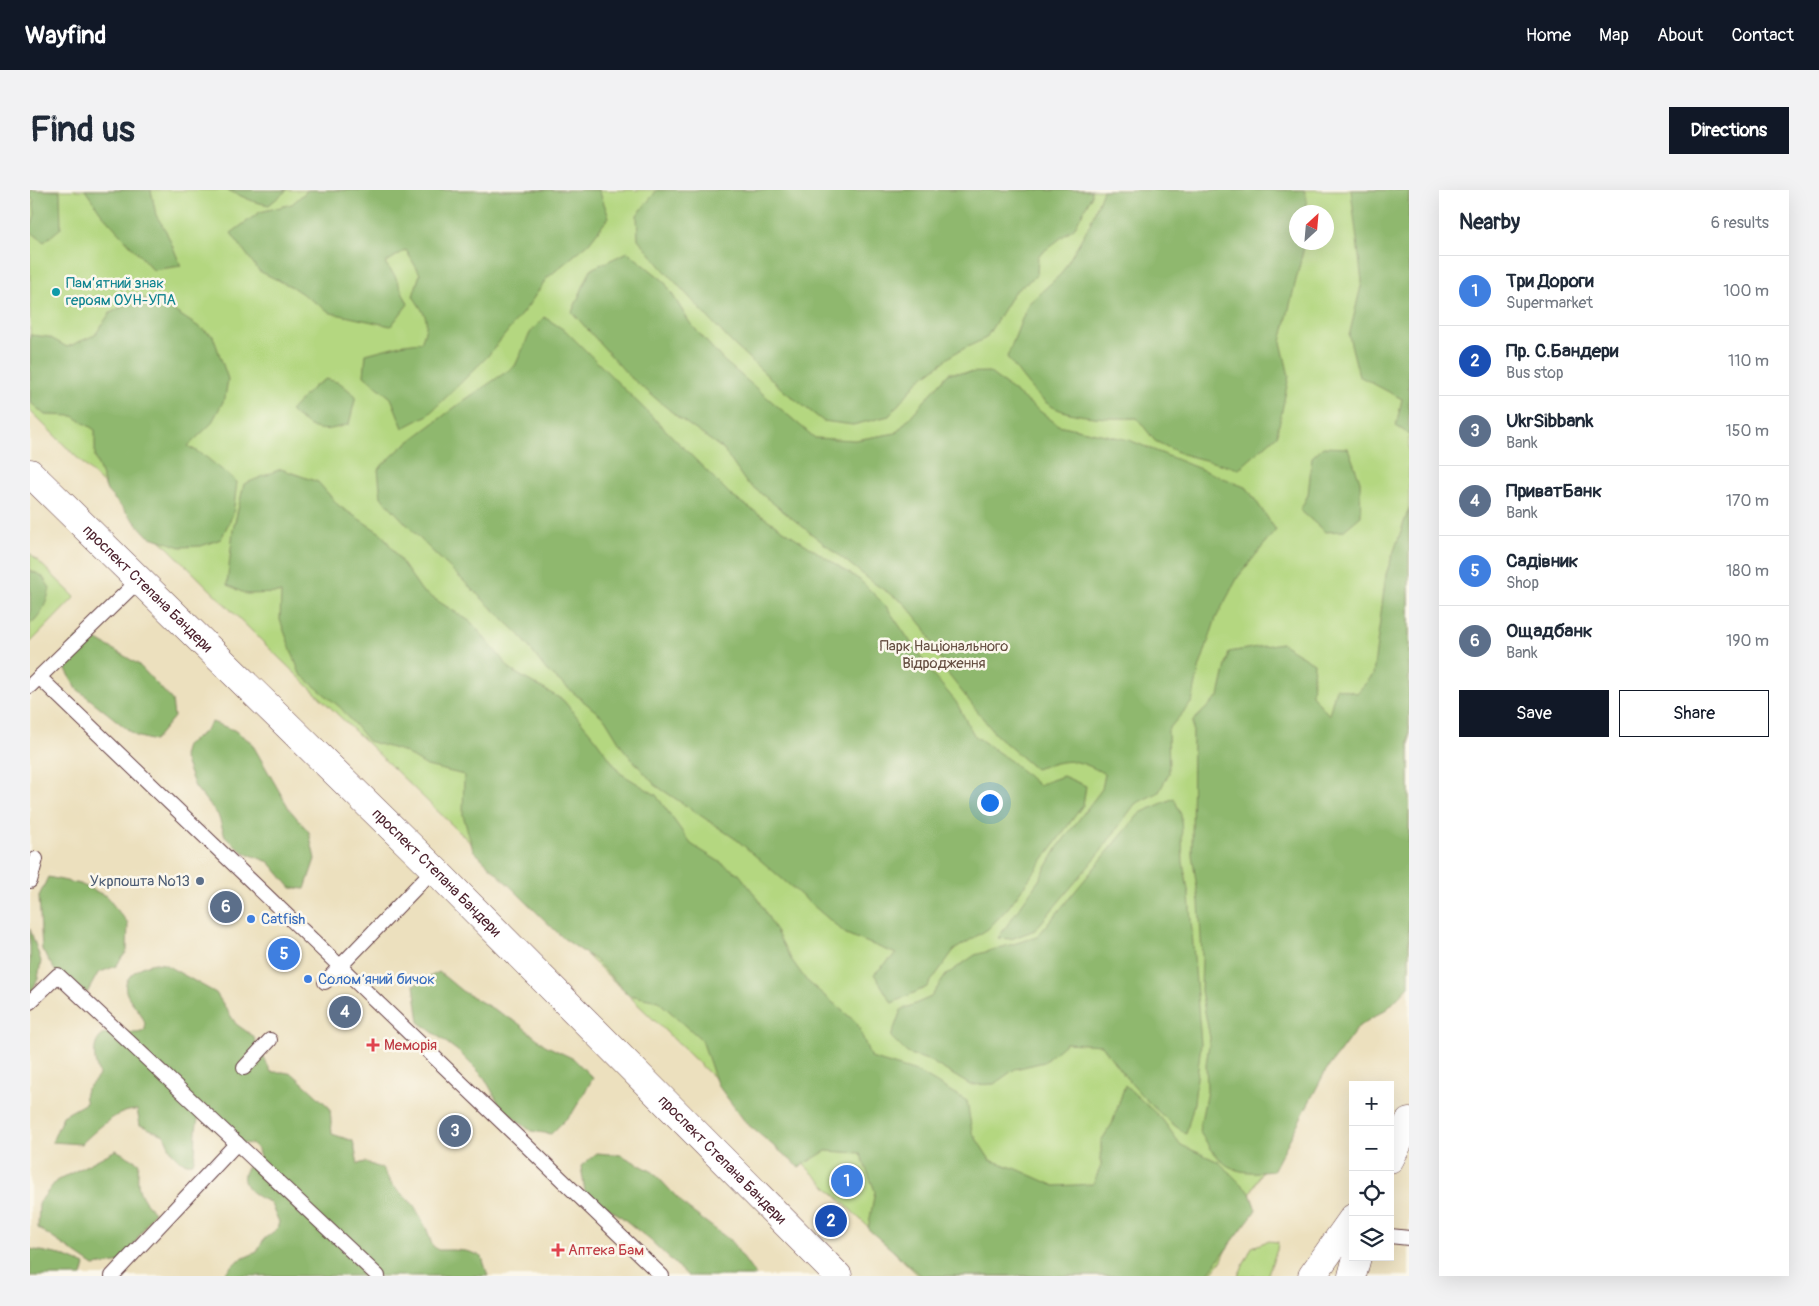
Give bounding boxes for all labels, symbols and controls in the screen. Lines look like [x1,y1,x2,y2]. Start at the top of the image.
text: Wayfind [25,21,106,50]
text: Home [1526,24,1571,47]
text: Map [1599,24,1629,47]
text: About [1657,24,1703,47]
text: Contact [1731,24,1794,47]
button: Directions [1669,107,1789,154]
text: Find us [30,108,135,152]
north arrow [1289,205,1334,250]
text: Nearby [1459,209,1520,236]
text: 6 results [1711,213,1769,233]
text: Три Дороги [1506,269,1594,293]
place label: Пам’ятний знак героям ОУН-УПА [66,274,176,310]
text: 1 [1472,281,1478,301]
text: 100 m [1723,281,1769,301]
marker: Пам’ятний знак героям ОУН-УПА [50,286,62,298]
text: Supermarket [1506,293,1593,313]
text: Пр. С.Бандери [1506,339,1618,363]
text: 2 [1471,351,1479,371]
text: 110 m [1728,351,1769,371]
text: Bus stop [1506,363,1564,383]
text: UkrSibbank [1506,409,1593,433]
text: 3 [1471,421,1479,441]
text: 150 m [1725,421,1769,441]
text: Bank [1506,433,1538,453]
text: ПриватБанк [1506,479,1602,503]
text: 4 [1470,491,1480,511]
text: 170 m [1726,491,1769,511]
text: Bank [1506,503,1538,523]
street label: проспект Степана Бандери [79,521,217,656]
text: Садівник [1506,549,1578,573]
text: 5 [1471,561,1479,581]
text: 180 m [1726,561,1769,581]
text: Shop [1506,573,1539,593]
text: Ощадбанк [1506,619,1593,643]
text: 6 [1470,631,1480,651]
text: 190 m [1726,631,1769,651]
park label: Парк Національного Відродження [880,637,1008,673]
text: Bank [1506,643,1538,663]
button: Save [1459,690,1609,737]
button: Share [1619,690,1769,737]
your location [977,790,1003,816]
street label: проспект Степана Бандери [368,804,505,941]
place label: Укрпошта №13 [90,872,190,891]
marker: Укрпошта №13 [194,875,206,887]
pin: 6 [210,888,242,926]
place label: Catfish [261,910,305,929]
marker: Catfish [245,913,257,925]
pin: 5 [268,935,300,973]
place label: Соломʼяний бичок [318,970,435,989]
marker: Соломʼяний бичок [302,973,314,985]
pin: 4 [329,993,361,1031]
place label: Меморія [384,1036,437,1055]
marker: Меморія [366,1038,380,1052]
map controls [1349,1081,1394,1261]
button: + [1349,1081,1394,1126]
street label: проспект Степана Бандери [654,1091,791,1228]
pin: 3 [439,1112,471,1150]
button: − [1349,1126,1394,1171]
pin: 1 [831,1162,863,1200]
button: locate [1349,1171,1394,1216]
pin: 2 [815,1202,847,1240]
button: layers [1349,1216,1394,1261]
place label: Аптека Бам [568,1241,644,1260]
marker: Аптека Бам [552,1244,564,1256]

